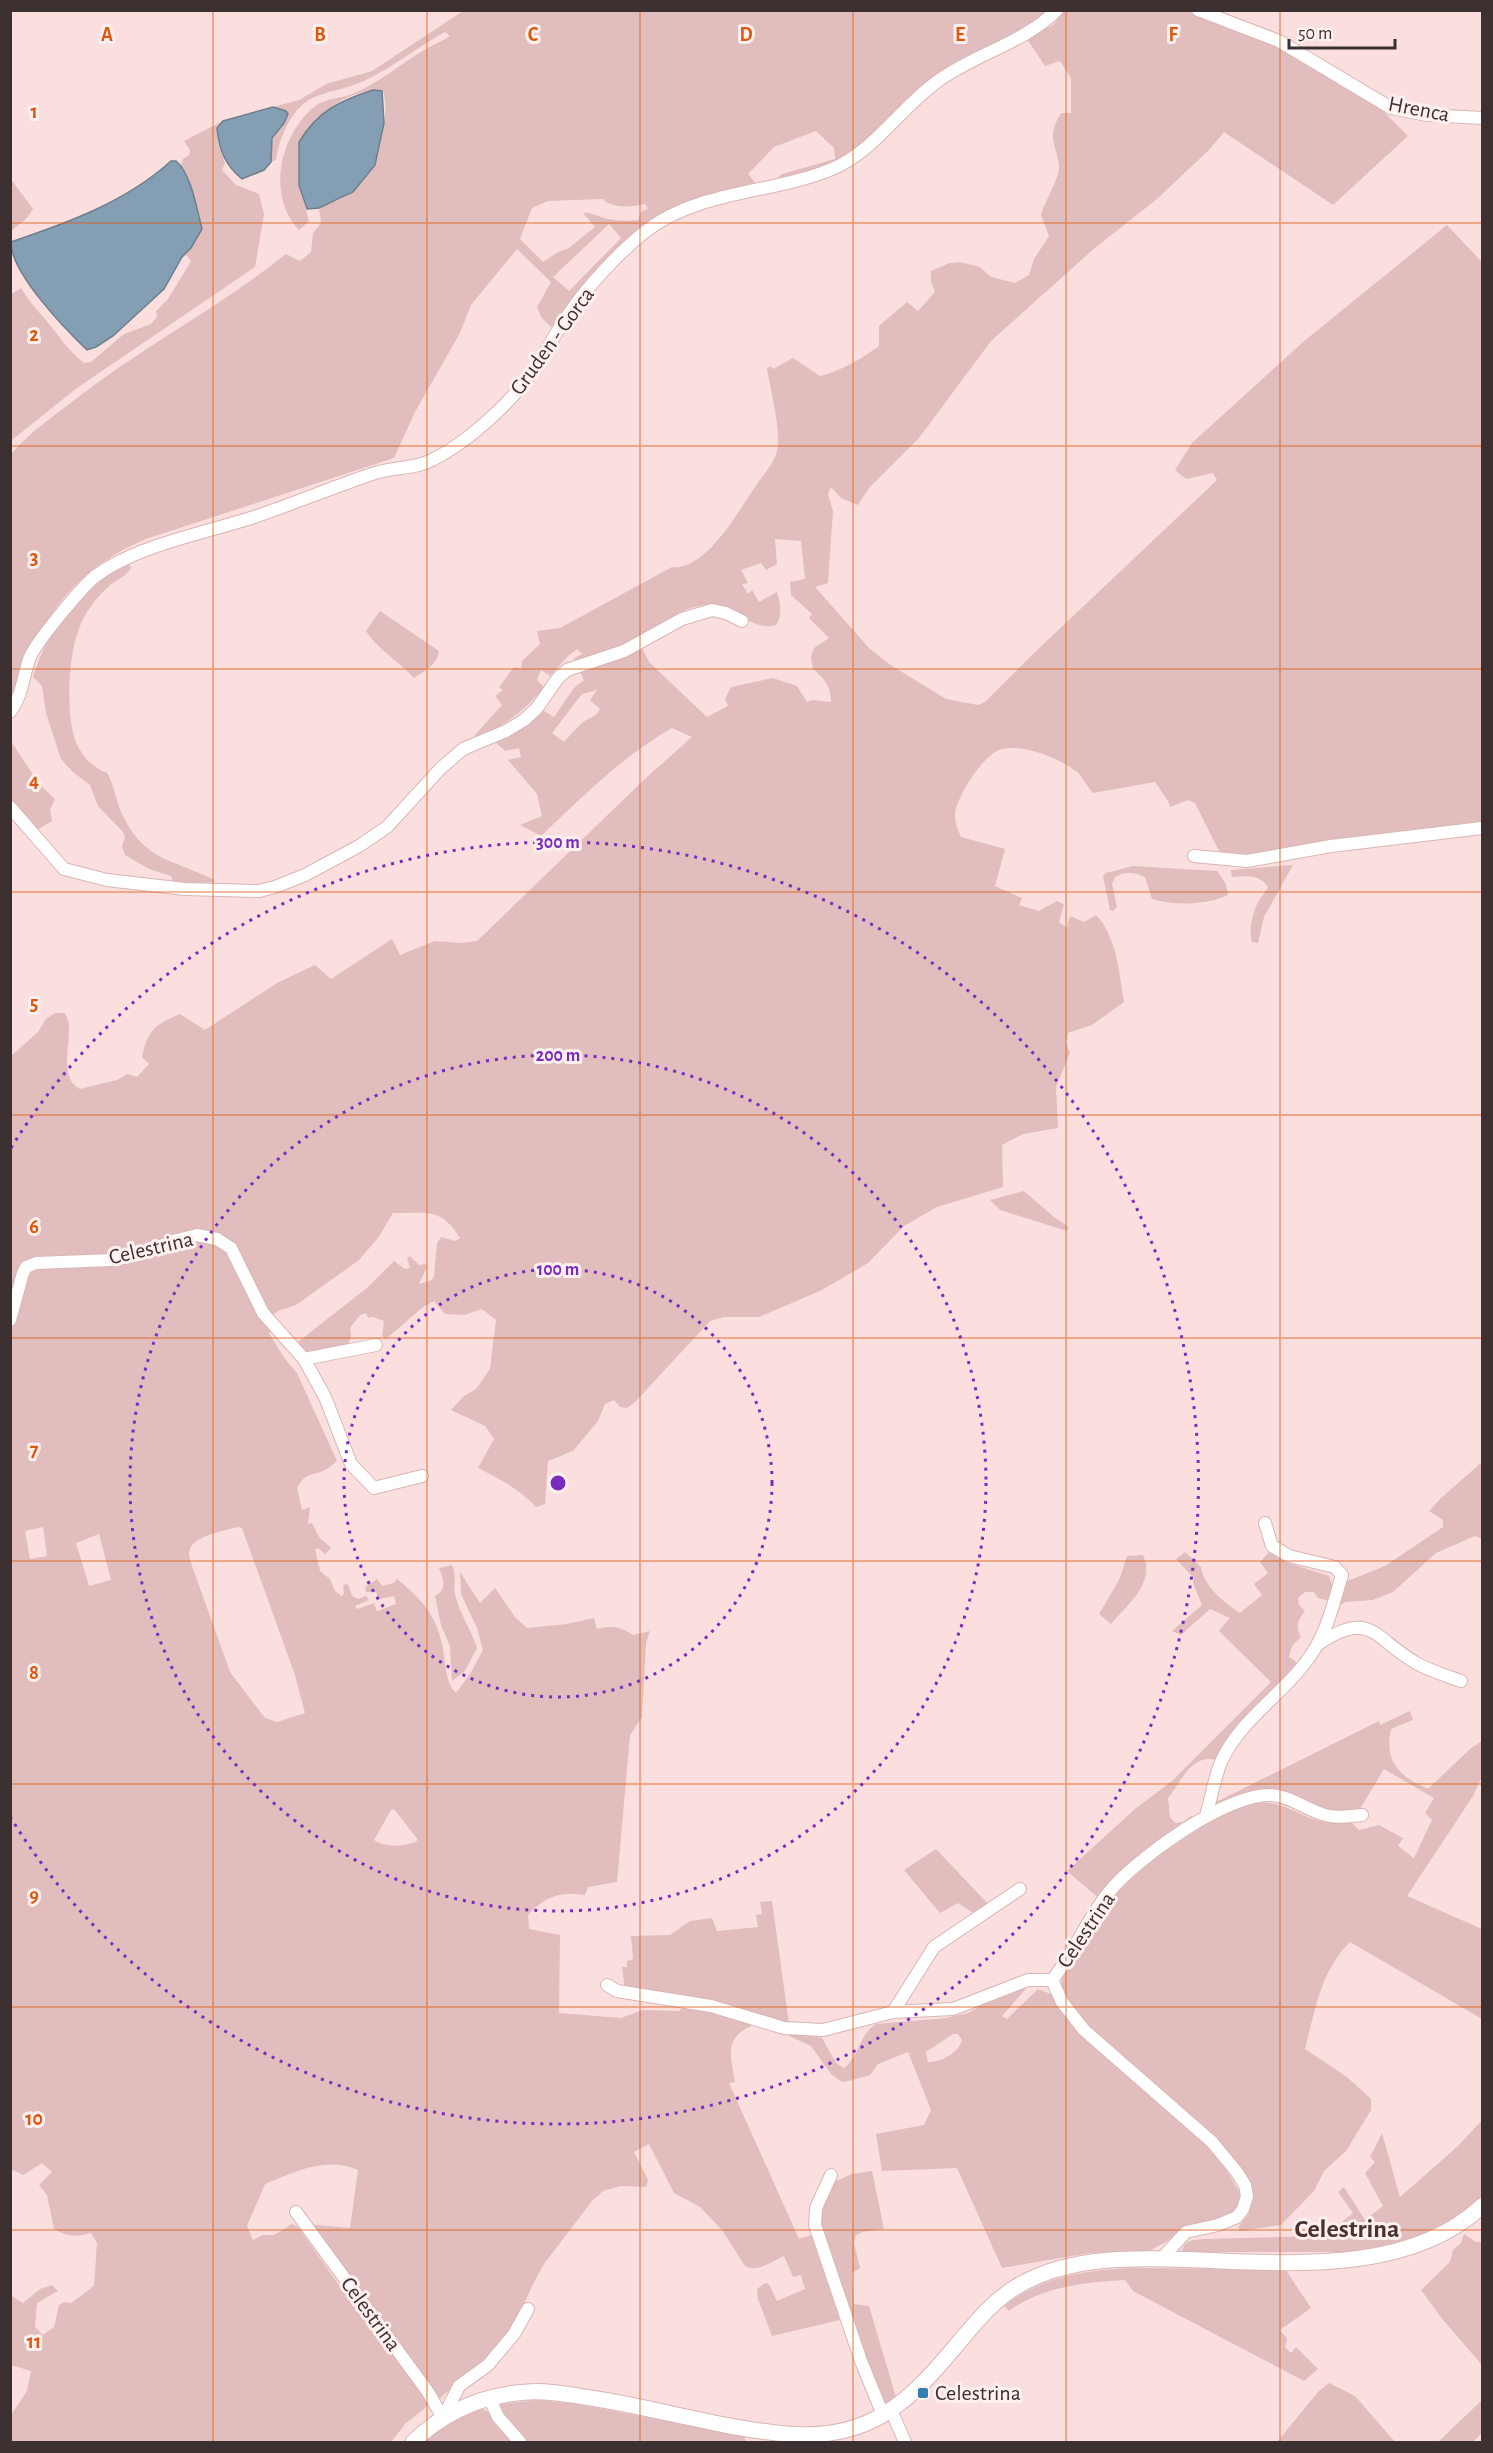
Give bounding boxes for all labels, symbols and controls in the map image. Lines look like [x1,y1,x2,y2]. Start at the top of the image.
scale bar [1289,12,1396,50]
text: A [101,25,113,45]
text: B [314,25,326,45]
text: C [528,25,539,45]
text: D [739,25,753,45]
text: E [955,25,965,45]
text: F [1168,25,1178,45]
text: 50 m [1298,25,1332,43]
street label: Hrenca [1387,92,1451,126]
text: 1 [30,102,38,122]
street label: Gruden - Gorca [506,283,598,399]
text: 2 [29,325,39,345]
text: 3 [30,548,38,568]
text: 4 [29,771,39,791]
text: 300 m [536,834,580,852]
text: 5 [30,994,38,1014]
text: 200 m [536,1047,580,1065]
text: 6 [29,1217,39,1237]
street label: Celestrina [107,1228,195,1268]
text: 100 m [537,1261,579,1279]
text: 7 [30,1440,39,1460]
centre of rings [548,1473,568,1493]
text: 8 [29,1663,39,1683]
text: 9 [29,1886,39,1906]
street label: Celestrina [1053,1888,1119,1972]
text: 10 [25,2109,43,2129]
district label: Celestrina [1294,2216,1400,2242]
street label: Celestrina [337,2273,405,2355]
text: 11 [27,2332,41,2352]
place label: Celestrina [935,2382,1021,2404]
marker: Celestrina [916,2386,930,2400]

